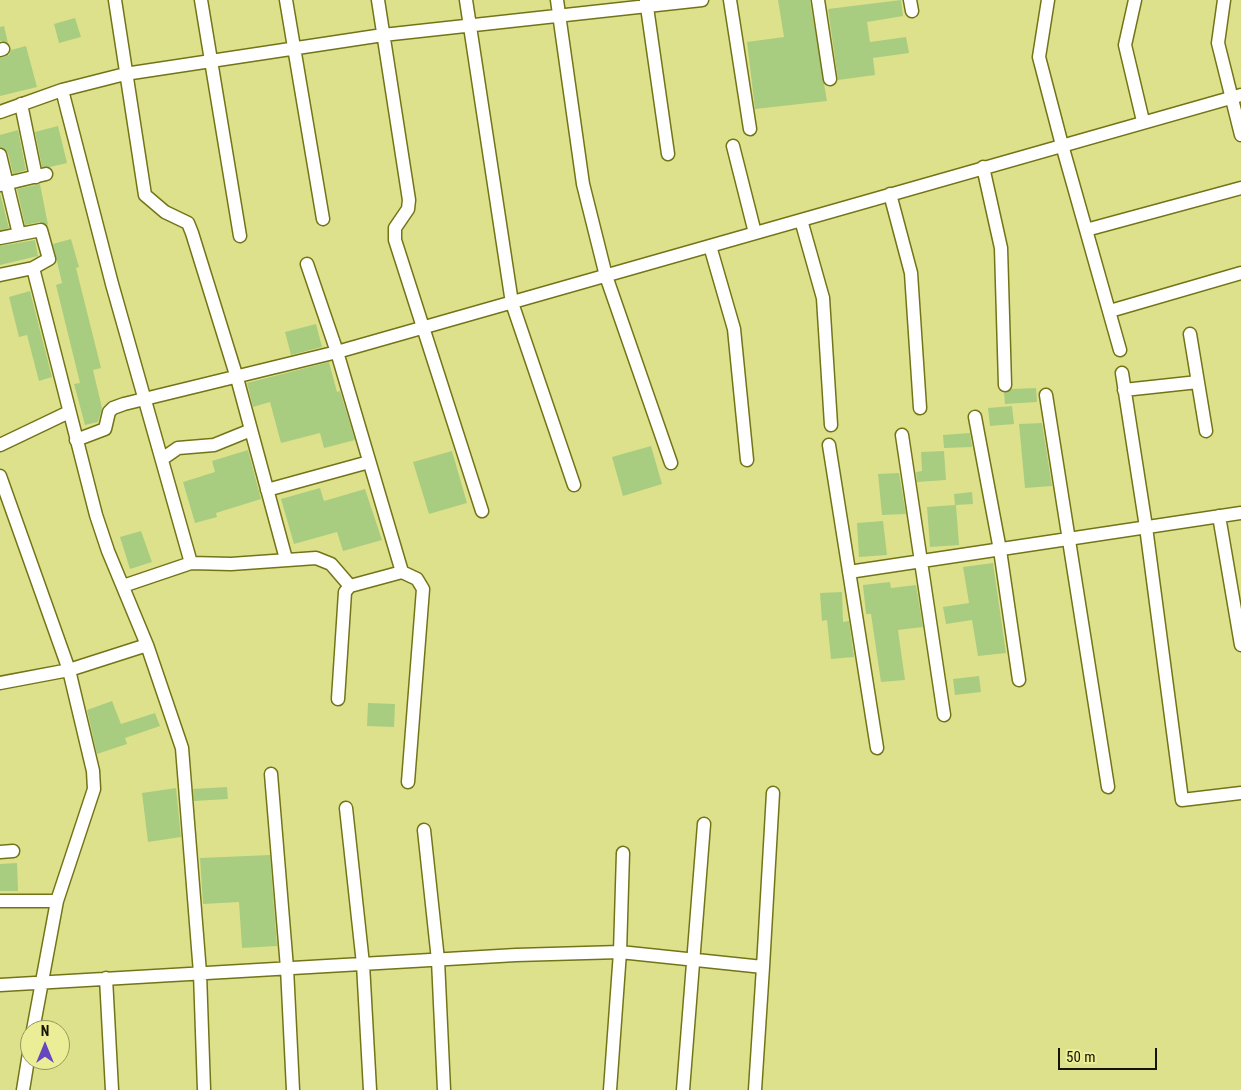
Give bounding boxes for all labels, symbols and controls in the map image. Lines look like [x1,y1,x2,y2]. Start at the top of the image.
north arrow [20,1020,70,1070]
text: N [41,1023,49,1039]
scale bar [1061,1038,1160,1070]
text: 50 m [1066,1048,1096,1066]

